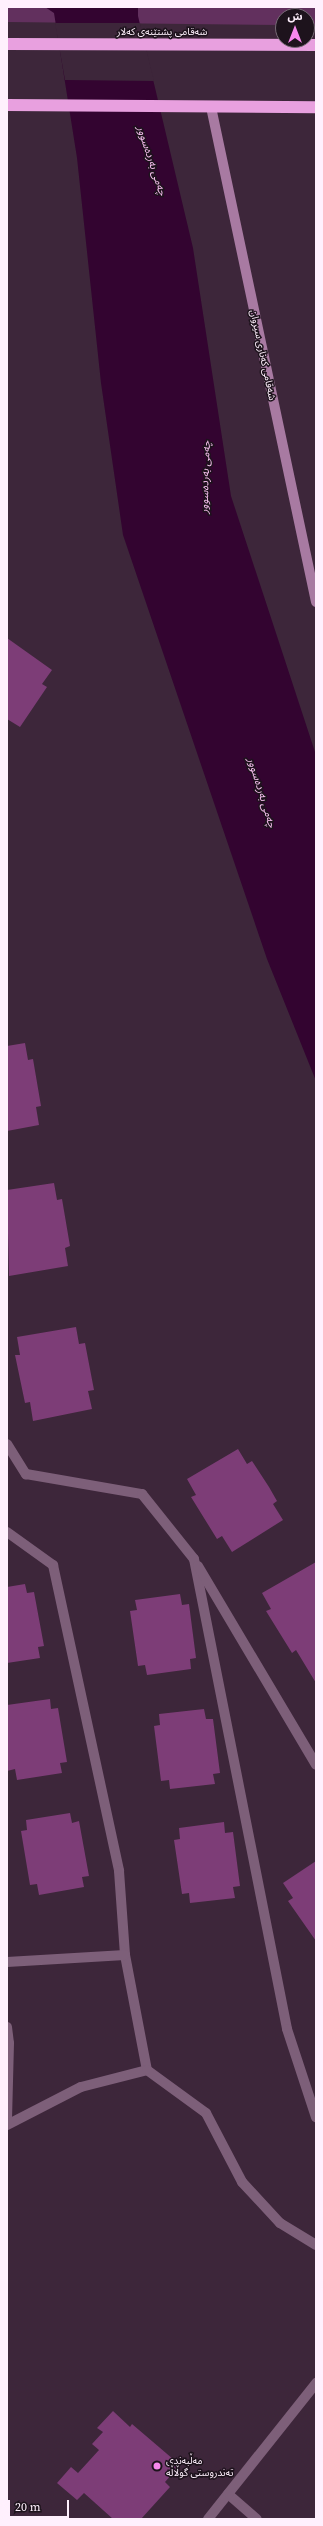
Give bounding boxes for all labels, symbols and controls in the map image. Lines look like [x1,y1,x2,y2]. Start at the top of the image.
north arrow [275,8,315,48]
text: ش [287,9,303,24]
street label: شەقامی پشتێنەی کەلار [117,26,207,38]
water label: چەمی بەردەسوور [133,124,169,198]
street label: شەقامی کەناری سیروان [248,309,278,401]
water label: چەمی بەردەسوور [198,440,214,514]
water label: چەمی بەردەسوور [244,756,278,830]
place label: مەڵبەندی تەندروستی گوڵاڵە [166,2454,233,2478]
marker: مەڵبەندی تەندروستی گوڵاڵە [151,2460,163,2472]
scale bar [10,2492,71,2518]
text: 20 m [15,2499,41,2515]

